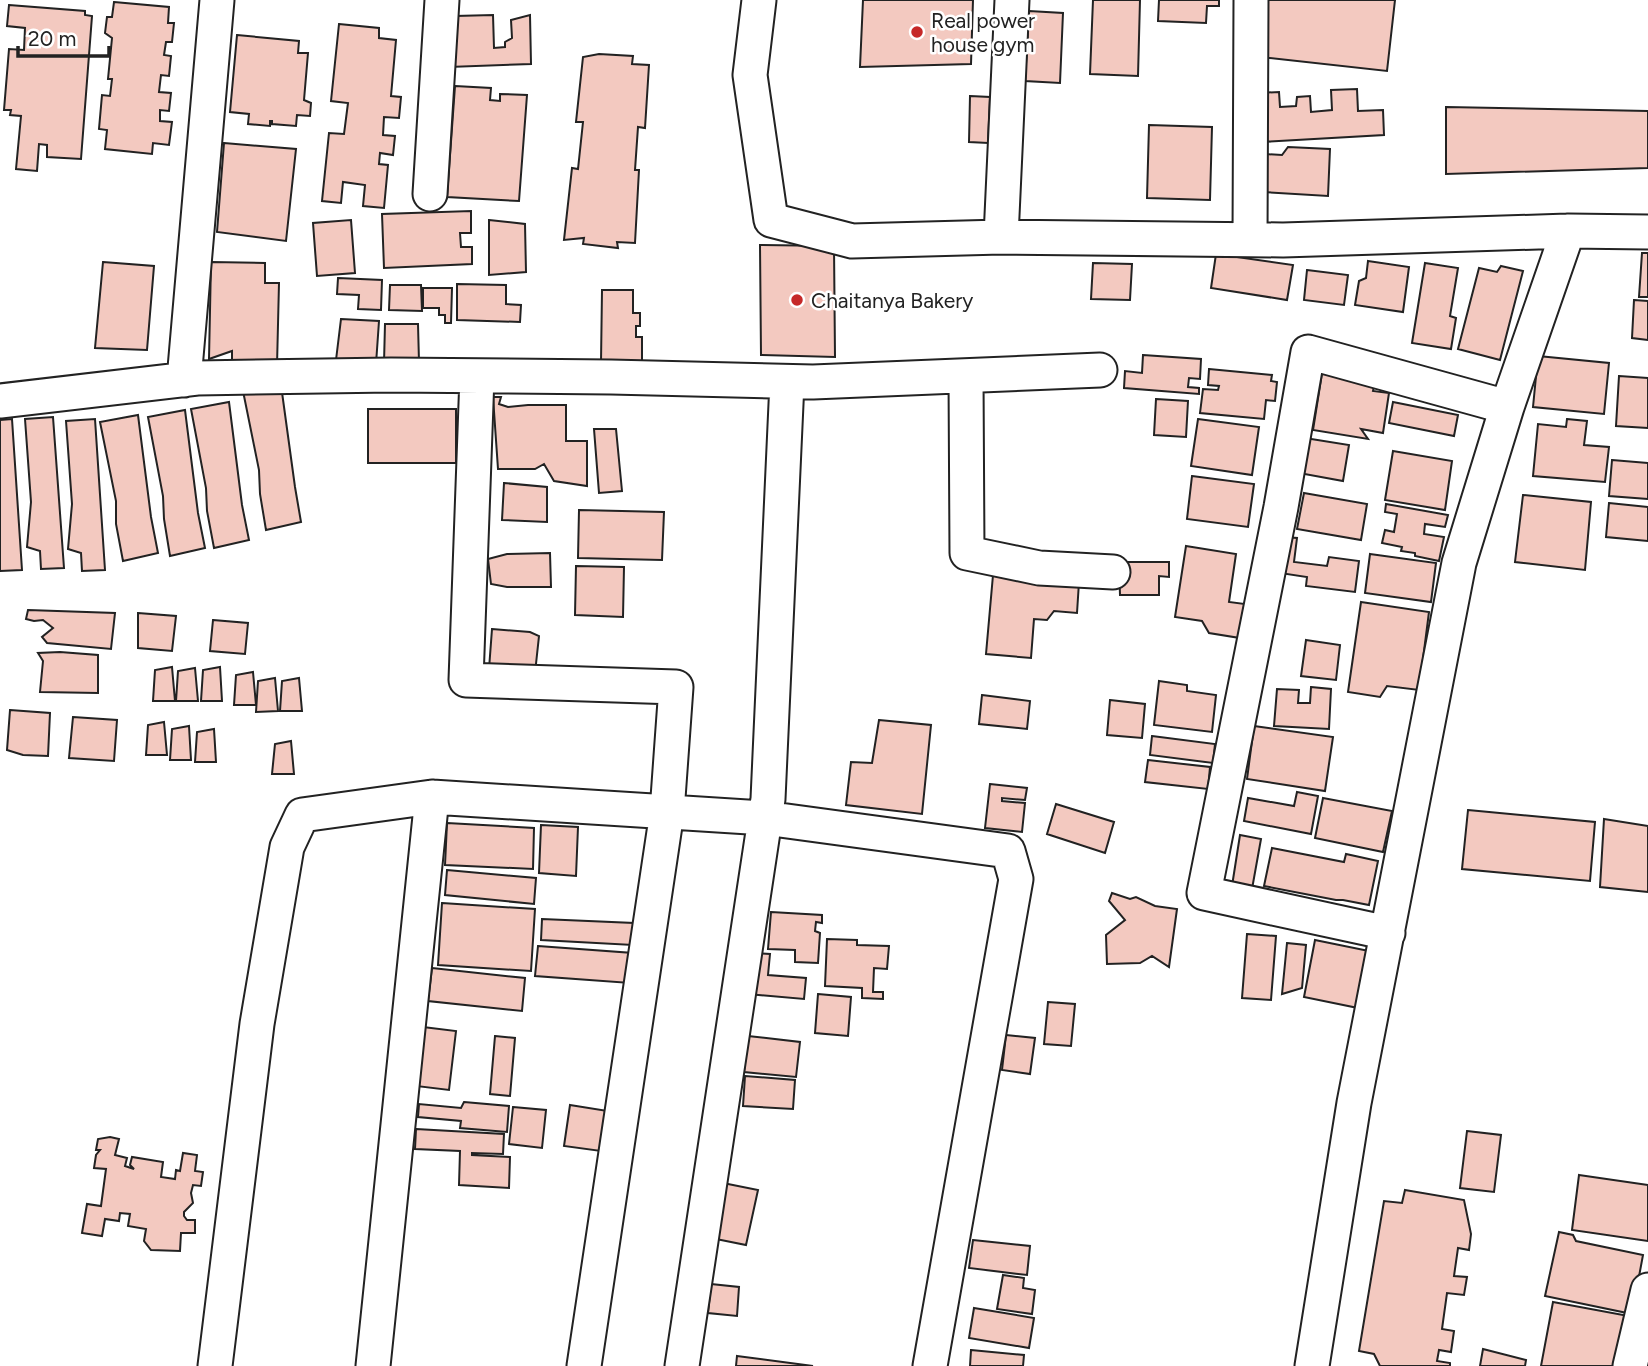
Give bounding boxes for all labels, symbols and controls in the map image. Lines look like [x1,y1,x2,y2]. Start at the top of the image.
place label: Real power house gym [931,8,1035,57]
scale bar [18,14,108,58]
marker: Real power house gym [909,24,925,40]
text: 20 m [28,26,76,51]
place label: Chaitanya Bakery [811,288,973,313]
marker: Chaitanya Bakery [789,292,805,308]

